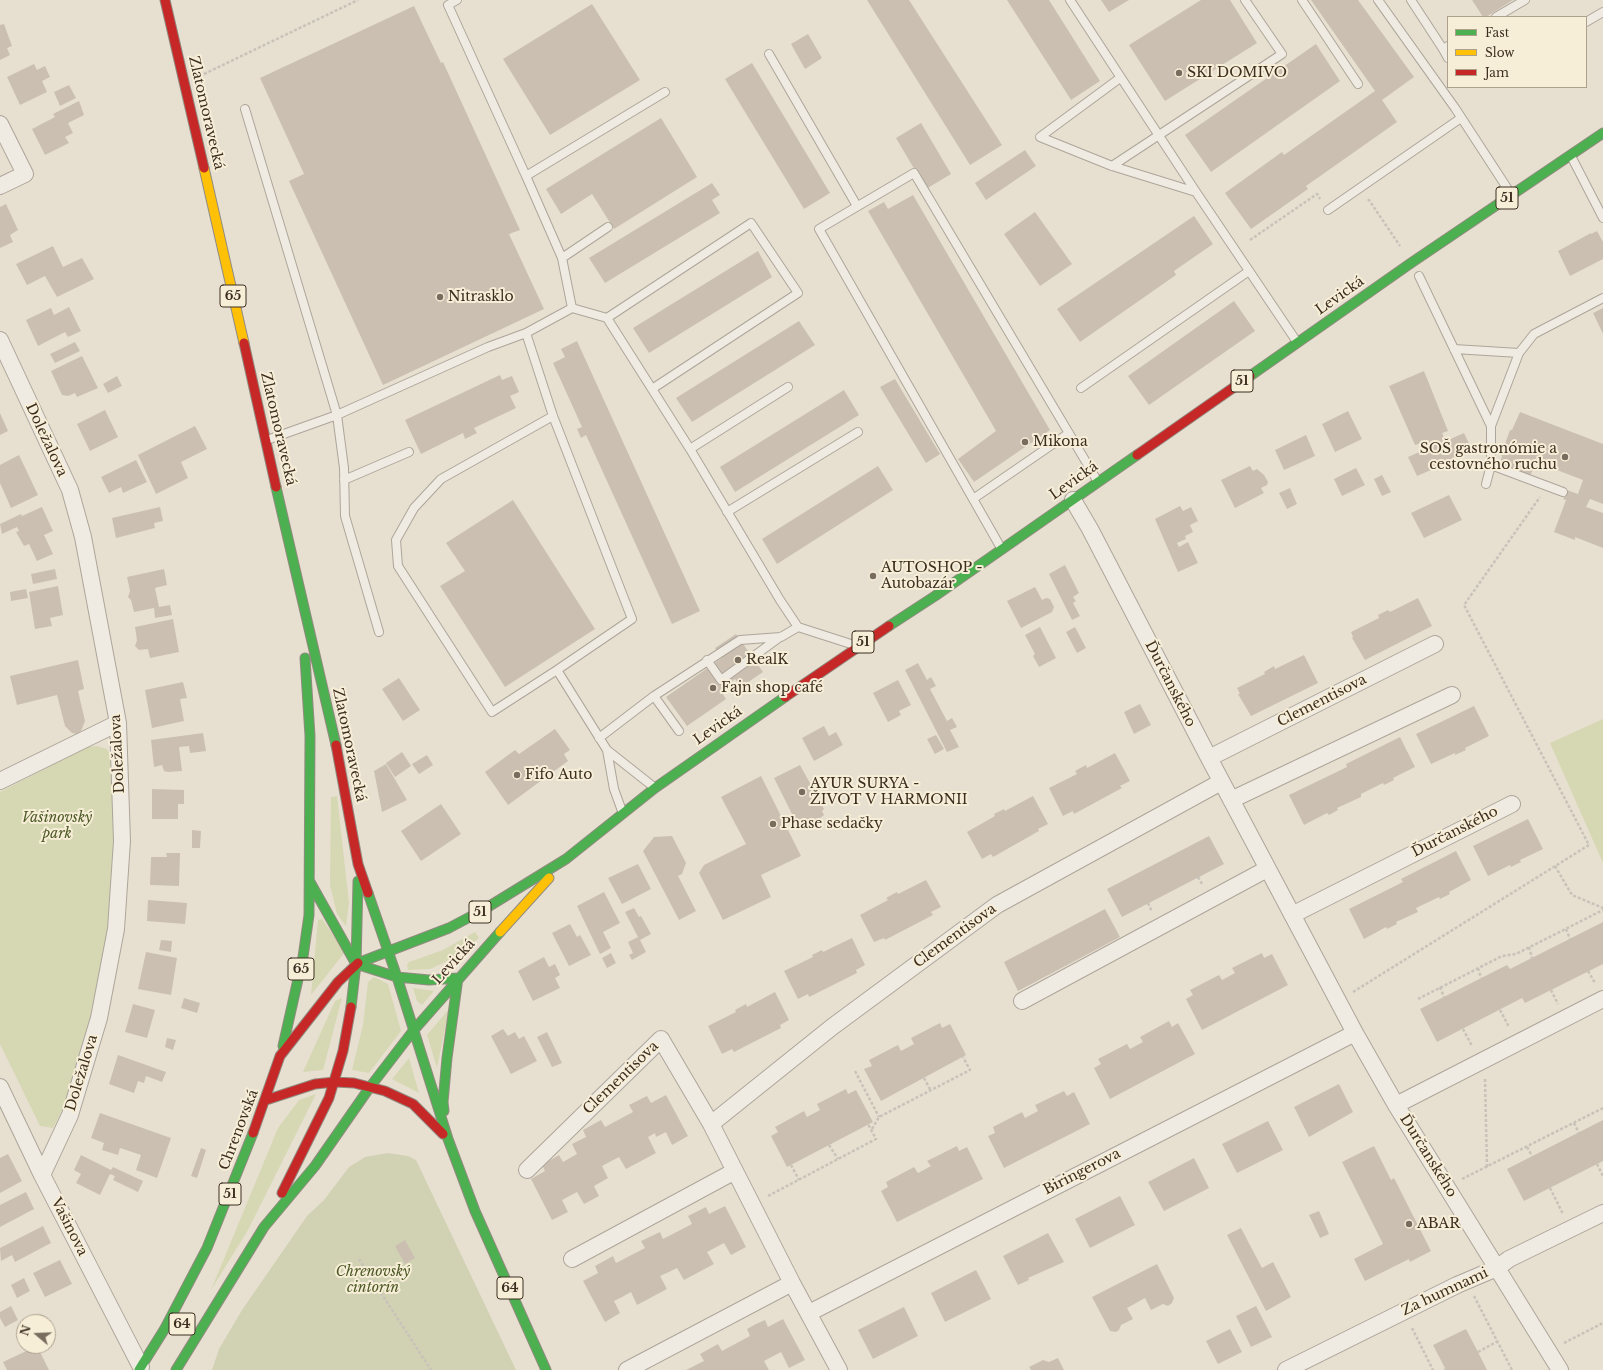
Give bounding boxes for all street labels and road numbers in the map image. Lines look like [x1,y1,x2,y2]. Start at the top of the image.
street label: Zlatomoravecká [185,55,227,171]
road number: 51 [1496,187,1518,209]
street label: Levická [1313,273,1367,319]
road number: 65 [220,285,246,307]
road number: 51 [1231,370,1253,392]
street label: Zlatomoravecká [257,371,299,487]
street label: Doležalova [22,401,70,479]
street label: Levická [1047,458,1101,504]
road number: 51 [852,631,874,653]
street label: Ďurčanského [1141,638,1199,730]
street label: Clementisova [1275,671,1369,731]
street label: Zlatomoravecká [329,687,369,803]
street label: Levická [691,703,745,749]
street label: Doležalova [108,714,128,794]
street label: Ďurčanského [1409,803,1501,861]
street label: Clementisova [910,900,1000,972]
road number: 51 [469,901,491,923]
street label: Levická [429,936,479,988]
road number: 65 [288,958,314,980]
street label: Doležalova [62,1033,102,1113]
street label: Clementisova [580,1038,662,1118]
street label: Chrenovská [216,1087,262,1173]
street label: Ďurčanského [1396,1111,1460,1201]
street label: Biringerova [1041,1145,1123,1199]
road number: 51 [219,1183,241,1205]
street label: Vašinova [47,1195,91,1259]
street label: Za humnami [1399,1265,1491,1319]
road number: 64 [497,1277,523,1299]
road number: 64 [169,1313,195,1335]

